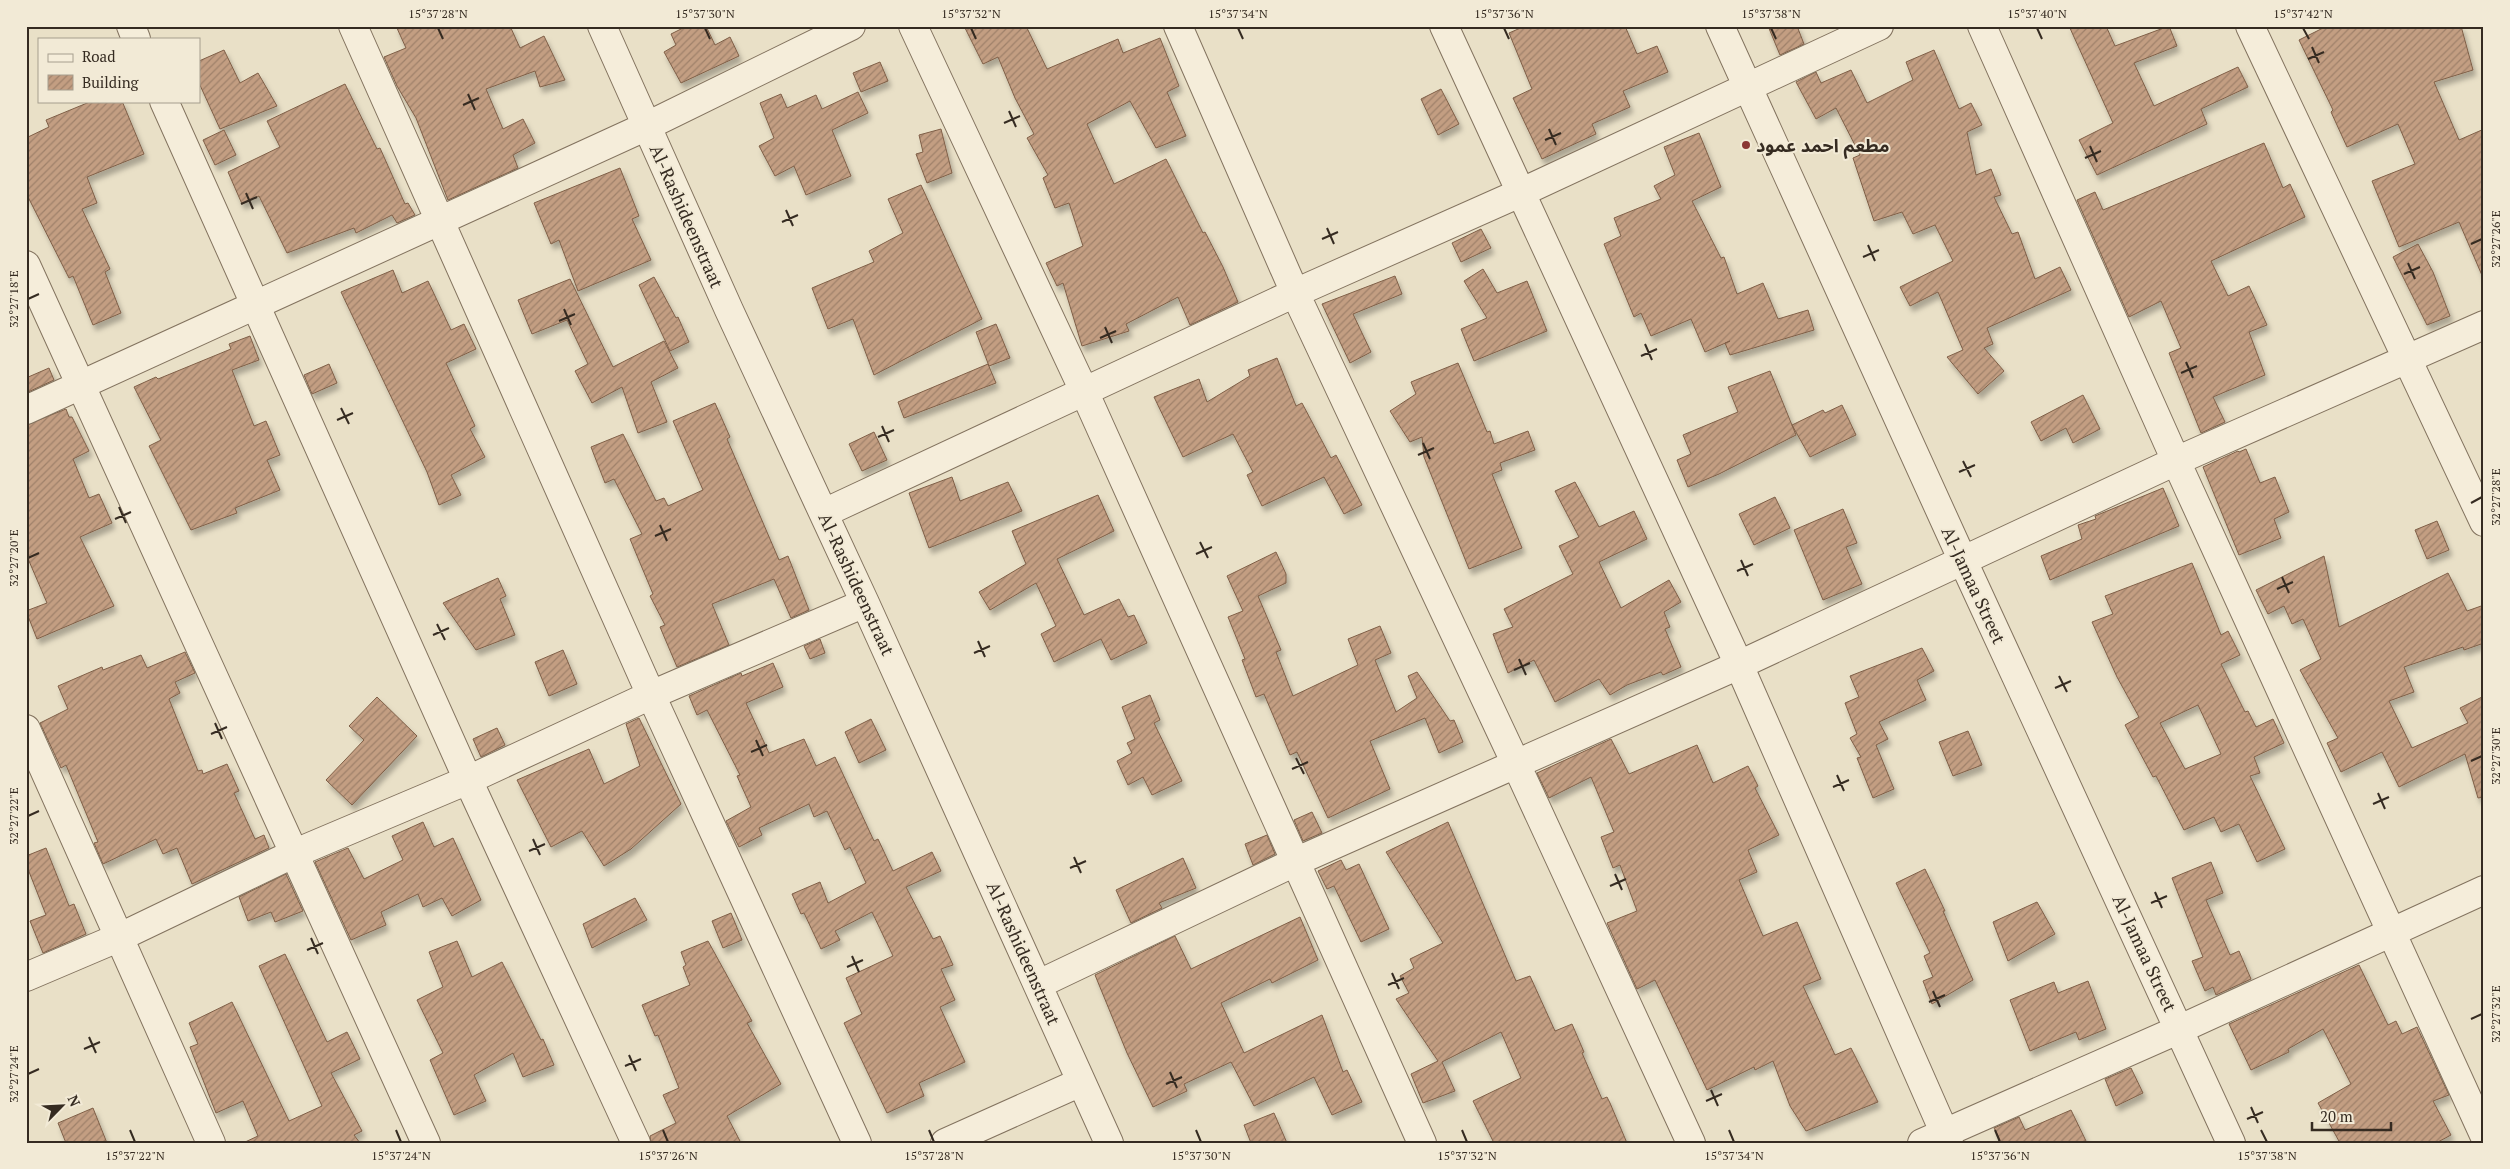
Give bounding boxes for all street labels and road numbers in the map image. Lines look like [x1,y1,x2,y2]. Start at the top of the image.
street label: Al-Rashideenstraat [645,140,730,292]
street label: Al-Rashideenstraat [813,509,901,659]
street label: Al-Jamaa Street [1936,523,2012,648]
street label: Al-Rashideenstraat [982,877,1067,1029]
street label: Al-Jamaa Street [2107,891,2183,1016]

